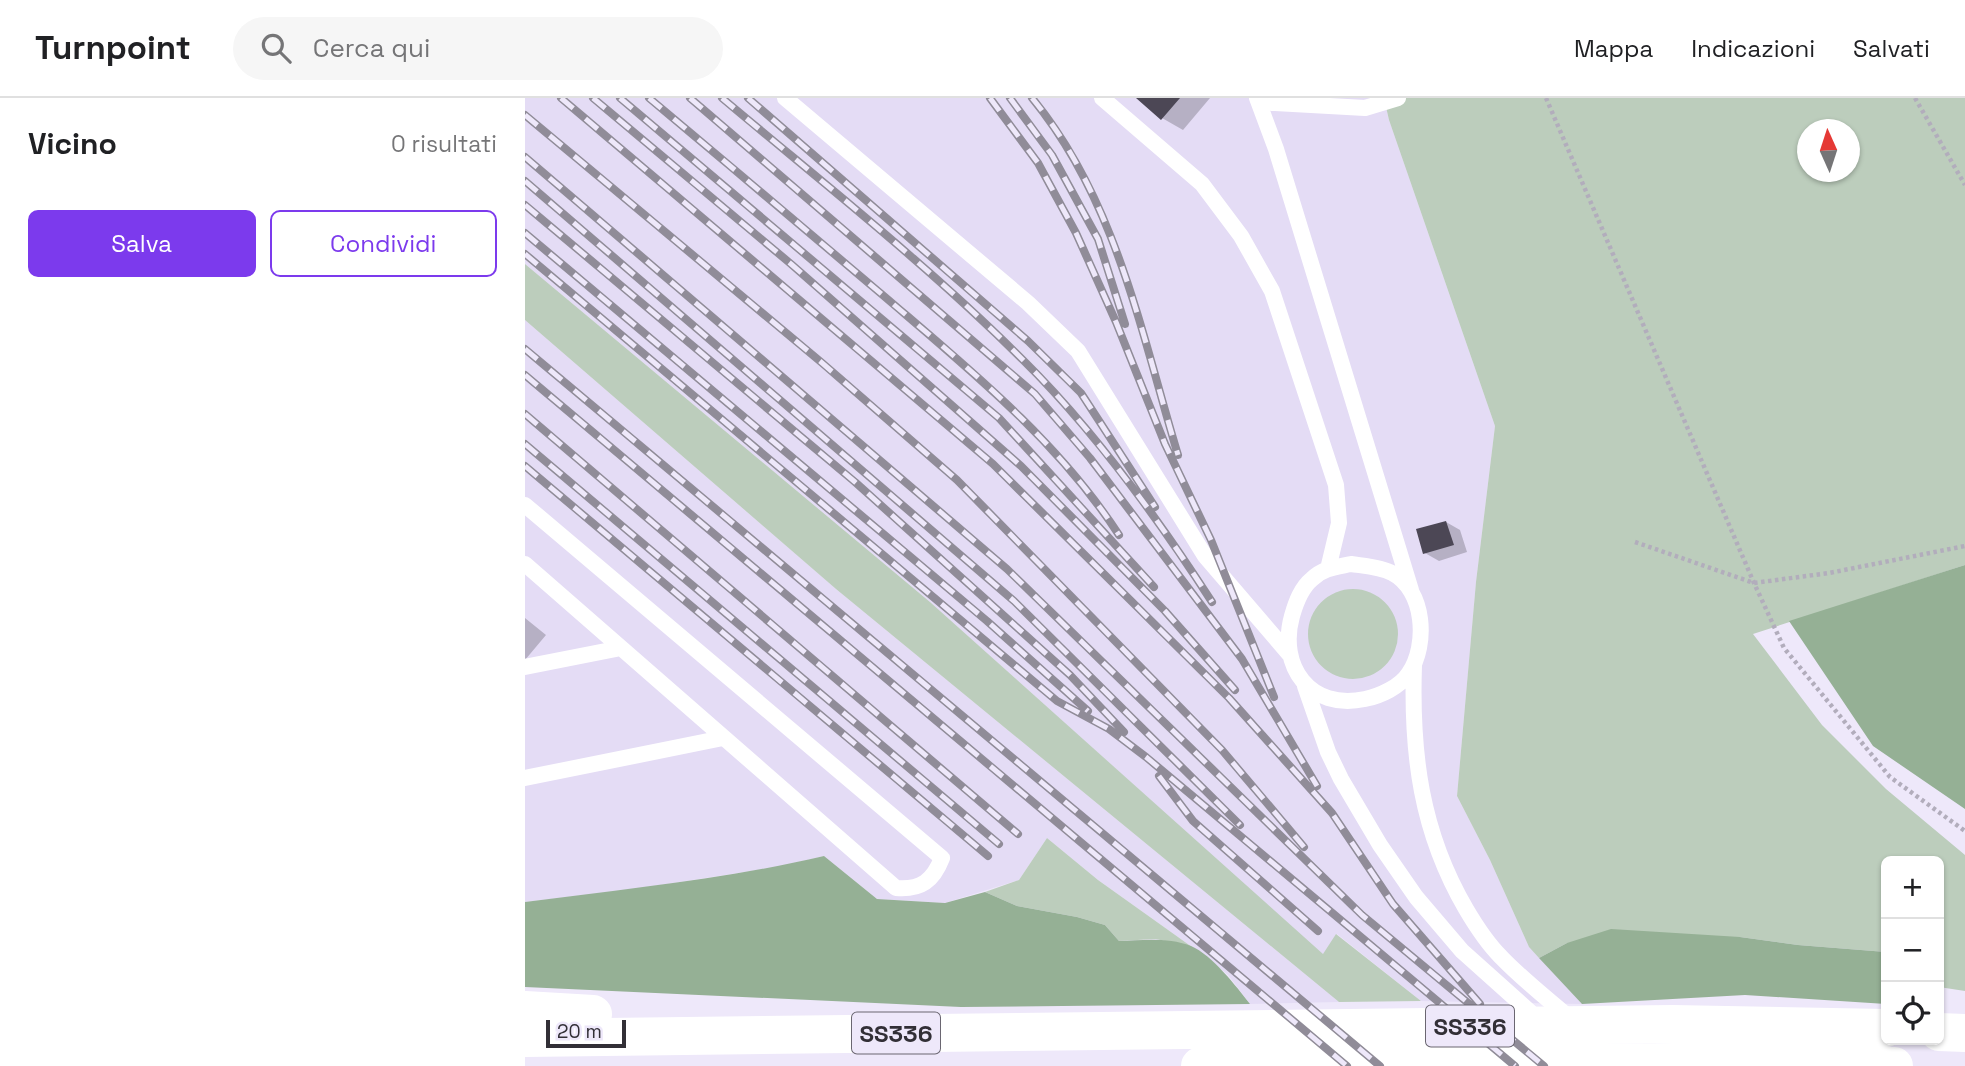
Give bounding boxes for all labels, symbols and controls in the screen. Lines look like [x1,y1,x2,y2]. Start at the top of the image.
search box [233,17,723,80]
text: Turnpoint [35,27,191,69]
icon: search [257,29,295,67]
text: Cerca qui [313,31,430,65]
text: Mappa [1574,33,1653,64]
text: Indicazioni [1691,33,1815,64]
text: Salvati [1853,33,1930,64]
north arrow [1797,119,1860,182]
text: Vicino [28,124,117,163]
text: 0 risultati [391,129,497,159]
button: Salva [28,210,256,277]
button: Condividi [270,210,497,277]
map controls [1881,856,1944,1045]
button: + [1881,856,1944,919]
button: − [1881,919,1944,982]
button: locate [1881,982,1944,1045]
road number: SS336 [1426,1006,1514,1046]
road number: SS336 [852,1013,940,1054]
scale bar [546,1017,627,1049]
text: 20 m [557,1019,602,1044]

